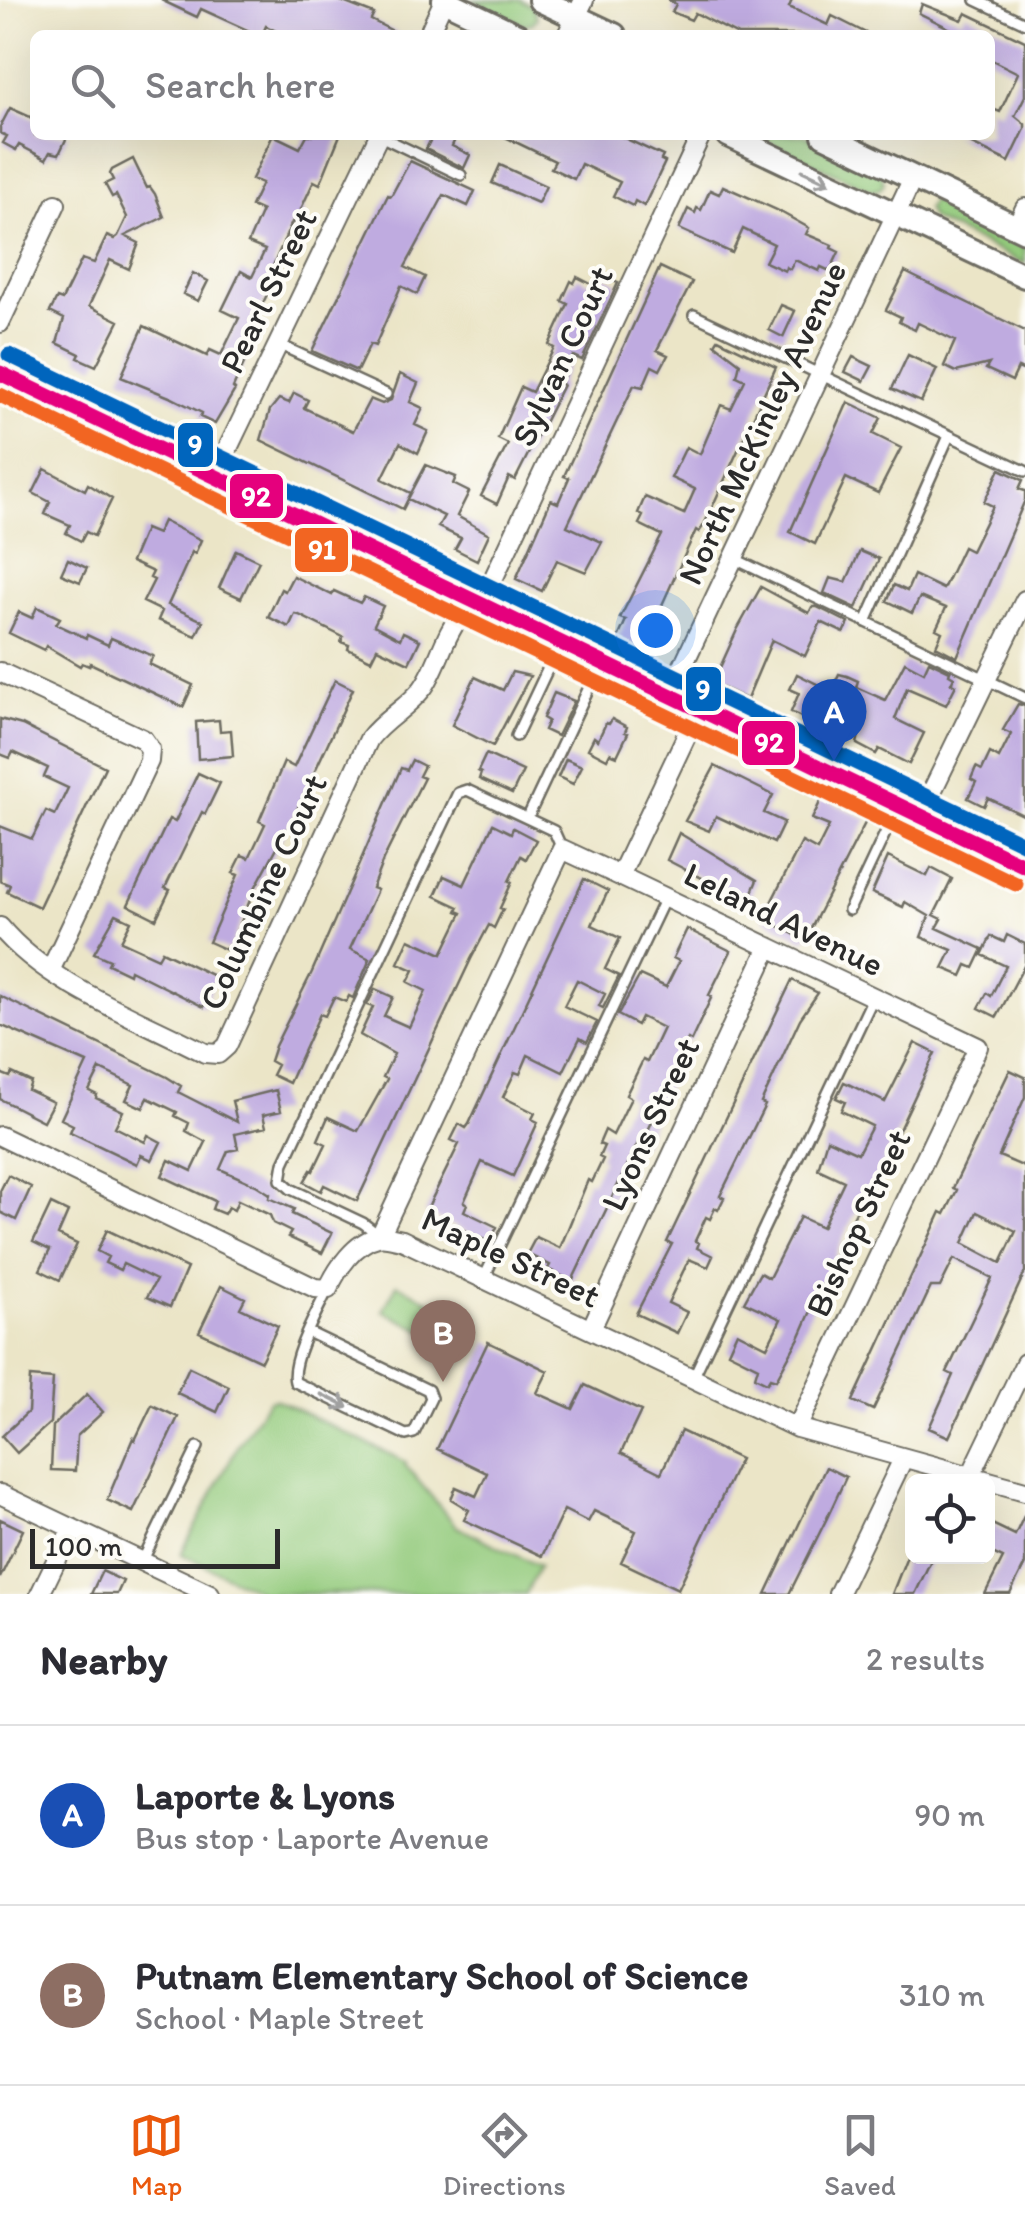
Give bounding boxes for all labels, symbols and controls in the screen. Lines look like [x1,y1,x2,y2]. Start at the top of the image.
search box [30,30,995,140]
icon: search [65,58,120,113]
text: Search here [145,62,336,108]
one-way arrow [800,168,830,187]
street label: Pearl Street [210,202,326,380]
street label: North McKinley Avenue [669,255,855,591]
street label: Sylvan Court [502,259,622,453]
line badge: 9 [176,421,215,469]
text: 9 [188,427,202,461]
line badge: 92 [228,472,285,520]
text: 92 [241,479,271,513]
line badge: 91 [293,526,350,574]
text: 91 [308,532,336,566]
your location [630,605,681,656]
line badge: 9 [684,665,723,713]
text: 9 [696,672,710,706]
pin: A [802,678,866,761]
line badge: 92 [740,719,797,767]
text: 92 [754,725,784,759]
street label: Columbine Court [190,767,336,1017]
street label: Leland Avenue [677,853,891,985]
street label: Lyons Street [592,1031,708,1217]
street label: Bishop Street [796,1123,920,1323]
street label: Maple Street [415,1197,607,1317]
pin: B [410,1300,476,1382]
one-way arrow [319,1392,349,1411]
map controls [905,1474,995,1564]
button: locate [905,1474,995,1564]
scale bar [30,1524,280,1568]
text: 100 m [45,1529,122,1563]
text: Nearby [40,1634,167,1685]
text: 2 results [866,1640,985,1678]
text: Laporte & Lyons [135,1773,395,1819]
text: A [62,1796,83,1834]
text: 90 m [914,1796,985,1834]
text: Bus stop · Laporte Avenue [135,1819,489,1857]
text: Putnam Elementary School of Science [135,1953,749,1999]
text: B [62,1976,83,2014]
text: 310 m [899,1976,985,2014]
text: School · Maple Street [135,1999,424,2037]
tab: Map [129,2108,184,2202]
tab: Directions [443,2108,566,2202]
tab: Saved [824,2108,896,2202]

